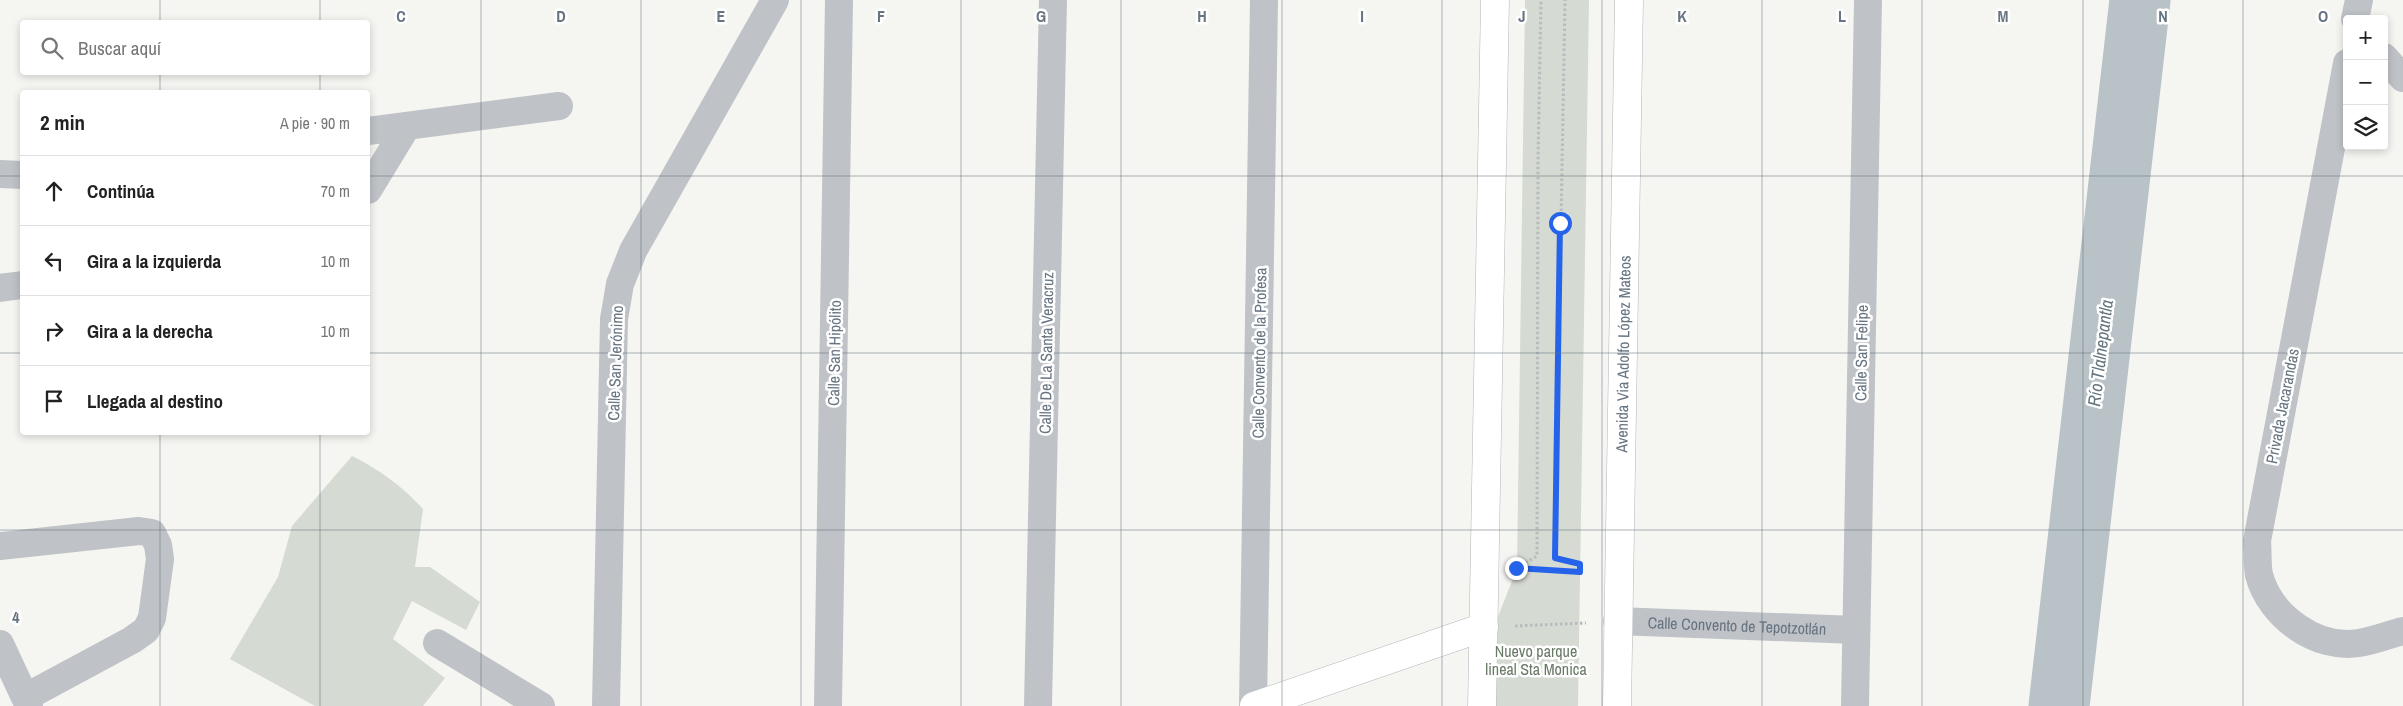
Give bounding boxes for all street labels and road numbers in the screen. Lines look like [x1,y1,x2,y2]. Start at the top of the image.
street label: Avenida Via Adolfo López Mateos [1610,255,1636,454]
street label: Calle Convento de la Profesa [1247,267,1271,439]
street label: Calle De La Santa Veracruz [1034,271,1058,434]
street label: Calle San Hipólito [822,300,846,406]
street label: Calle San Jerónimo [602,305,628,421]
street label: Calle San Felipe [1849,305,1873,401]
street label: Privada Jacarandas [2260,347,2304,465]
street label: Calle Convento de Tepotzotlán [1647,611,1827,640]

